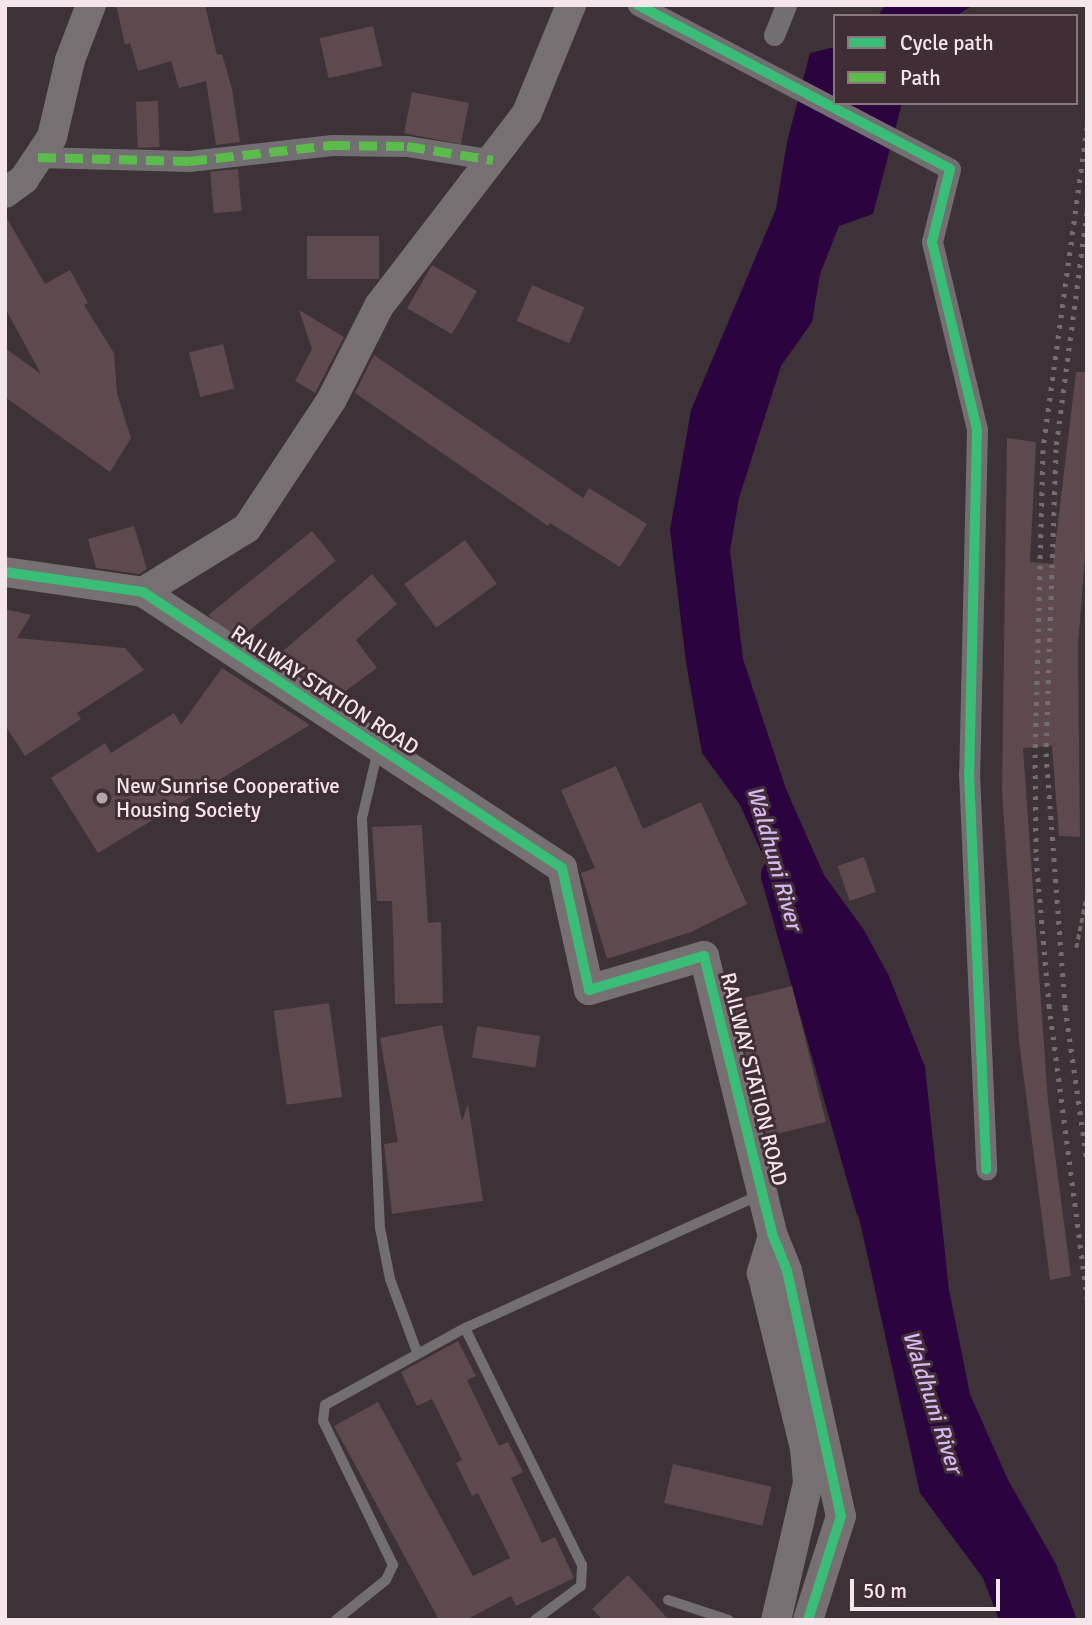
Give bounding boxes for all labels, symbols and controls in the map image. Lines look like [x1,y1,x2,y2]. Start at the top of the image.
legend [833,14,1078,105]
text: Cycle path [900,30,994,56]
text: Path [900,65,941,91]
street label: RAILWAY STATION ROAD [226,620,424,760]
place label: New Sunrise Cooperative Housing Society [116,773,340,823]
water label: Waldhuni River [740,783,808,933]
marker: New Sunrise Cooperative Housing Society [94,790,110,806]
street label: RAILWAY STATION ROAD [715,970,793,1188]
water label: Waldhuni River [896,1327,968,1477]
scale bar [854,1566,1004,1610]
text: 50 m [863,1578,907,1604]

